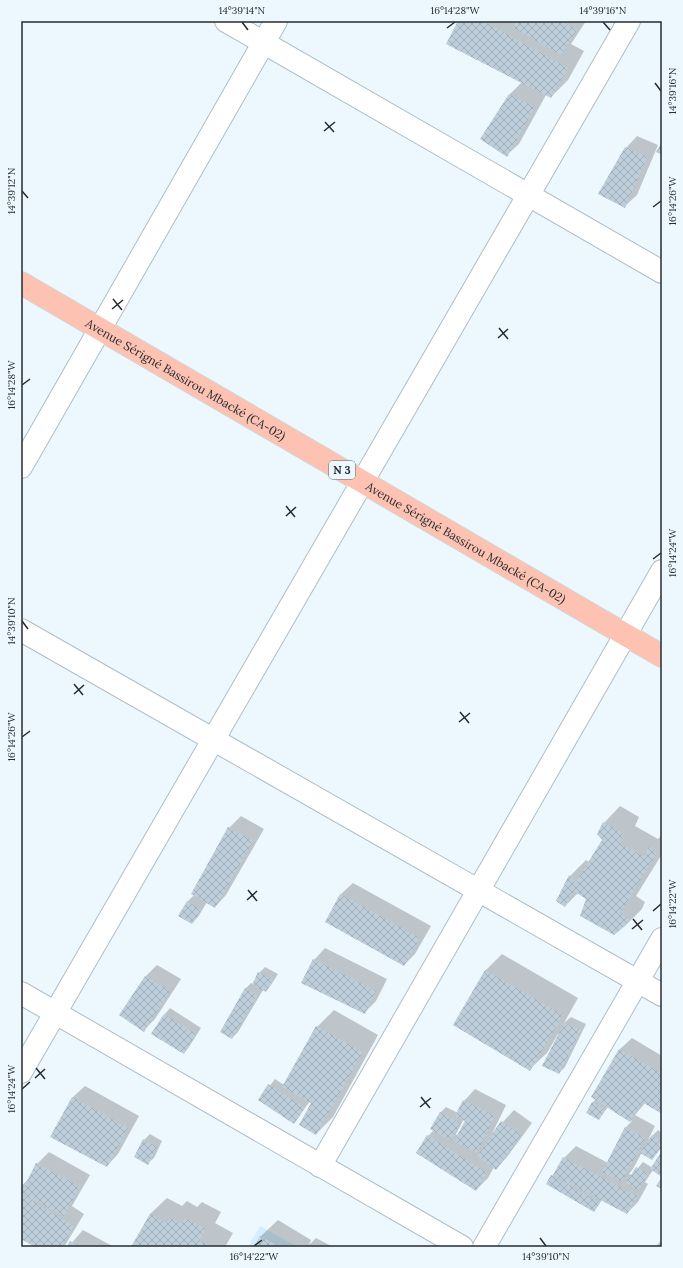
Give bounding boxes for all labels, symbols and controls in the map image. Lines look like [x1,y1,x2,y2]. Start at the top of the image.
text: 14°39'14"N [219,4,266,17]
text: 16°14'28"W [431,4,480,17]
text: 14°39'16"N [580,4,627,17]
text: 14°39'16"N [666,67,679,114]
text: 14°39'12"N [5,167,18,214]
text: 16°14'26"W [666,175,679,226]
street label: Avenue Sérigné Bassirou Mbacké (CA-02) [82,314,289,444]
text: 16°14'28"W [5,360,18,409]
road number: N 3 [329,461,355,479]
street label: Avenue Sérigné Bassirou Mbacké (CA-02) [363,477,569,607]
text: 16°14'24"W [666,528,679,577]
text: 14°39'10"N [5,597,18,645]
text: 16°14'26"W [5,711,18,762]
text: 16°14'22"W [666,879,679,928]
text: 16°14'24"W [5,1064,18,1113]
text: 16°14'22"W [230,1250,279,1263]
text: 14°39'10"N [522,1250,570,1263]

